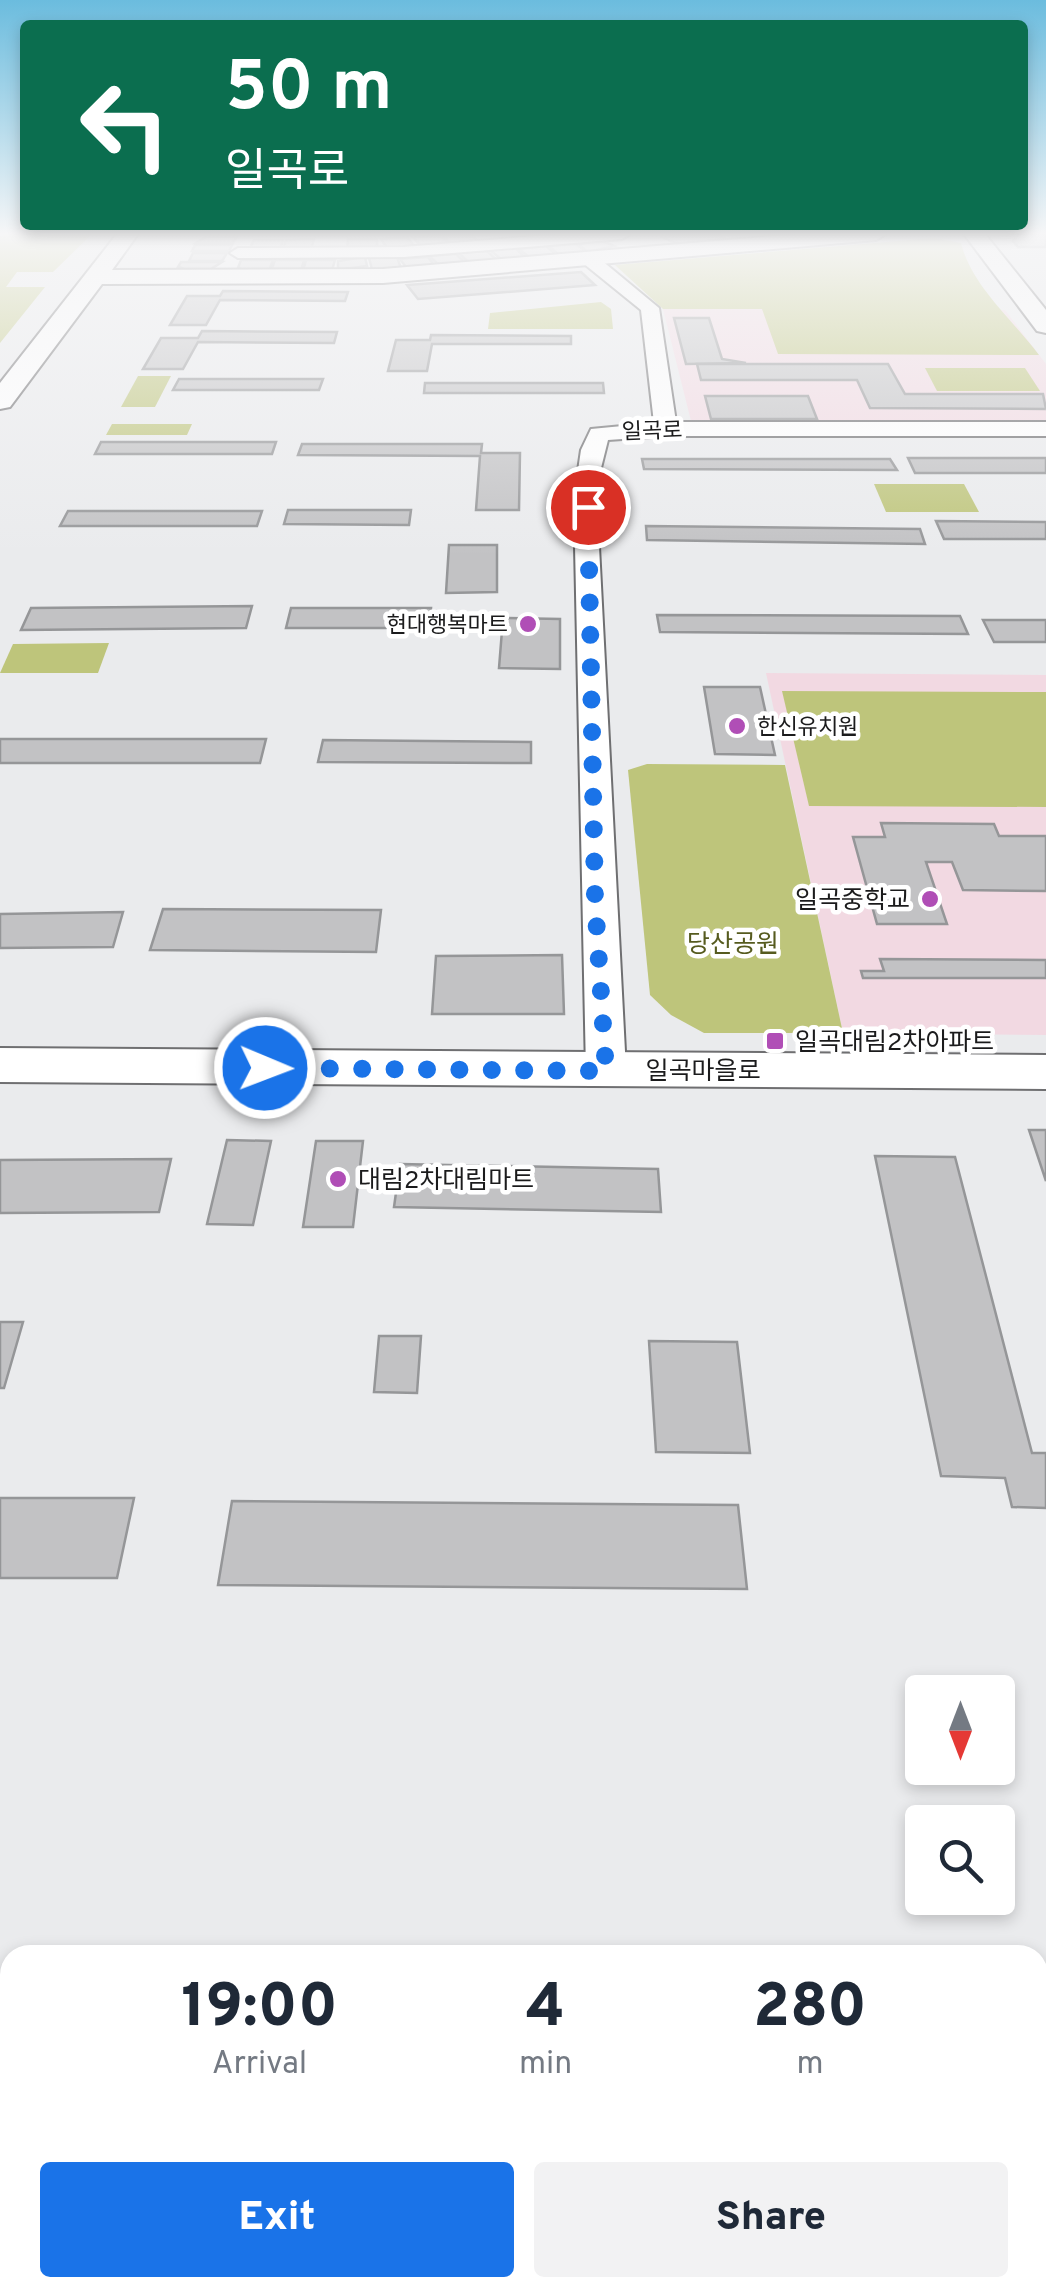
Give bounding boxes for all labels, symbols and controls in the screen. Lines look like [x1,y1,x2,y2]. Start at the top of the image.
text: 50 m [225,46,392,135]
icon: left [60,60,190,190]
text: 일곡로 [225,145,349,202]
street label: 일곡로 [621,418,683,447]
pin [546,465,631,550]
icon: arrive [561,480,616,535]
place label: 현대행복마트 [387,613,508,640]
marker: 현대행복마트 [517,613,539,635]
marker: 한신유치원 [726,715,748,737]
place label: 한신유치원 [757,715,858,742]
place label: 일곡중학교 [795,886,910,918]
marker: 일곡중학교 [919,888,941,910]
park label: 당산공원 [687,930,779,962]
position arrow [213,1016,317,1120]
place label: 일곡대림2차아파트 [795,1028,994,1060]
marker: 일곡대림2차아파트 [764,1030,786,1052]
street label: 일곡마을로 [645,1057,761,1089]
place label: 대림2차대림마트 [358,1166,534,1198]
marker: 대림2차대림마트 [327,1168,349,1190]
north arrow [905,1675,1015,1785]
map controls [905,1675,1015,1915]
button: search [905,1805,1015,1915]
text: 19:00 [181,1972,338,2048]
text: 4 [526,1972,565,2048]
text: 280 [753,1972,867,2048]
text: Arrival [212,2045,307,2085]
text: min [519,2045,572,2085]
text: m [797,2045,824,2085]
button: Exit [40,2162,514,2277]
button: Share [534,2162,1008,2277]

